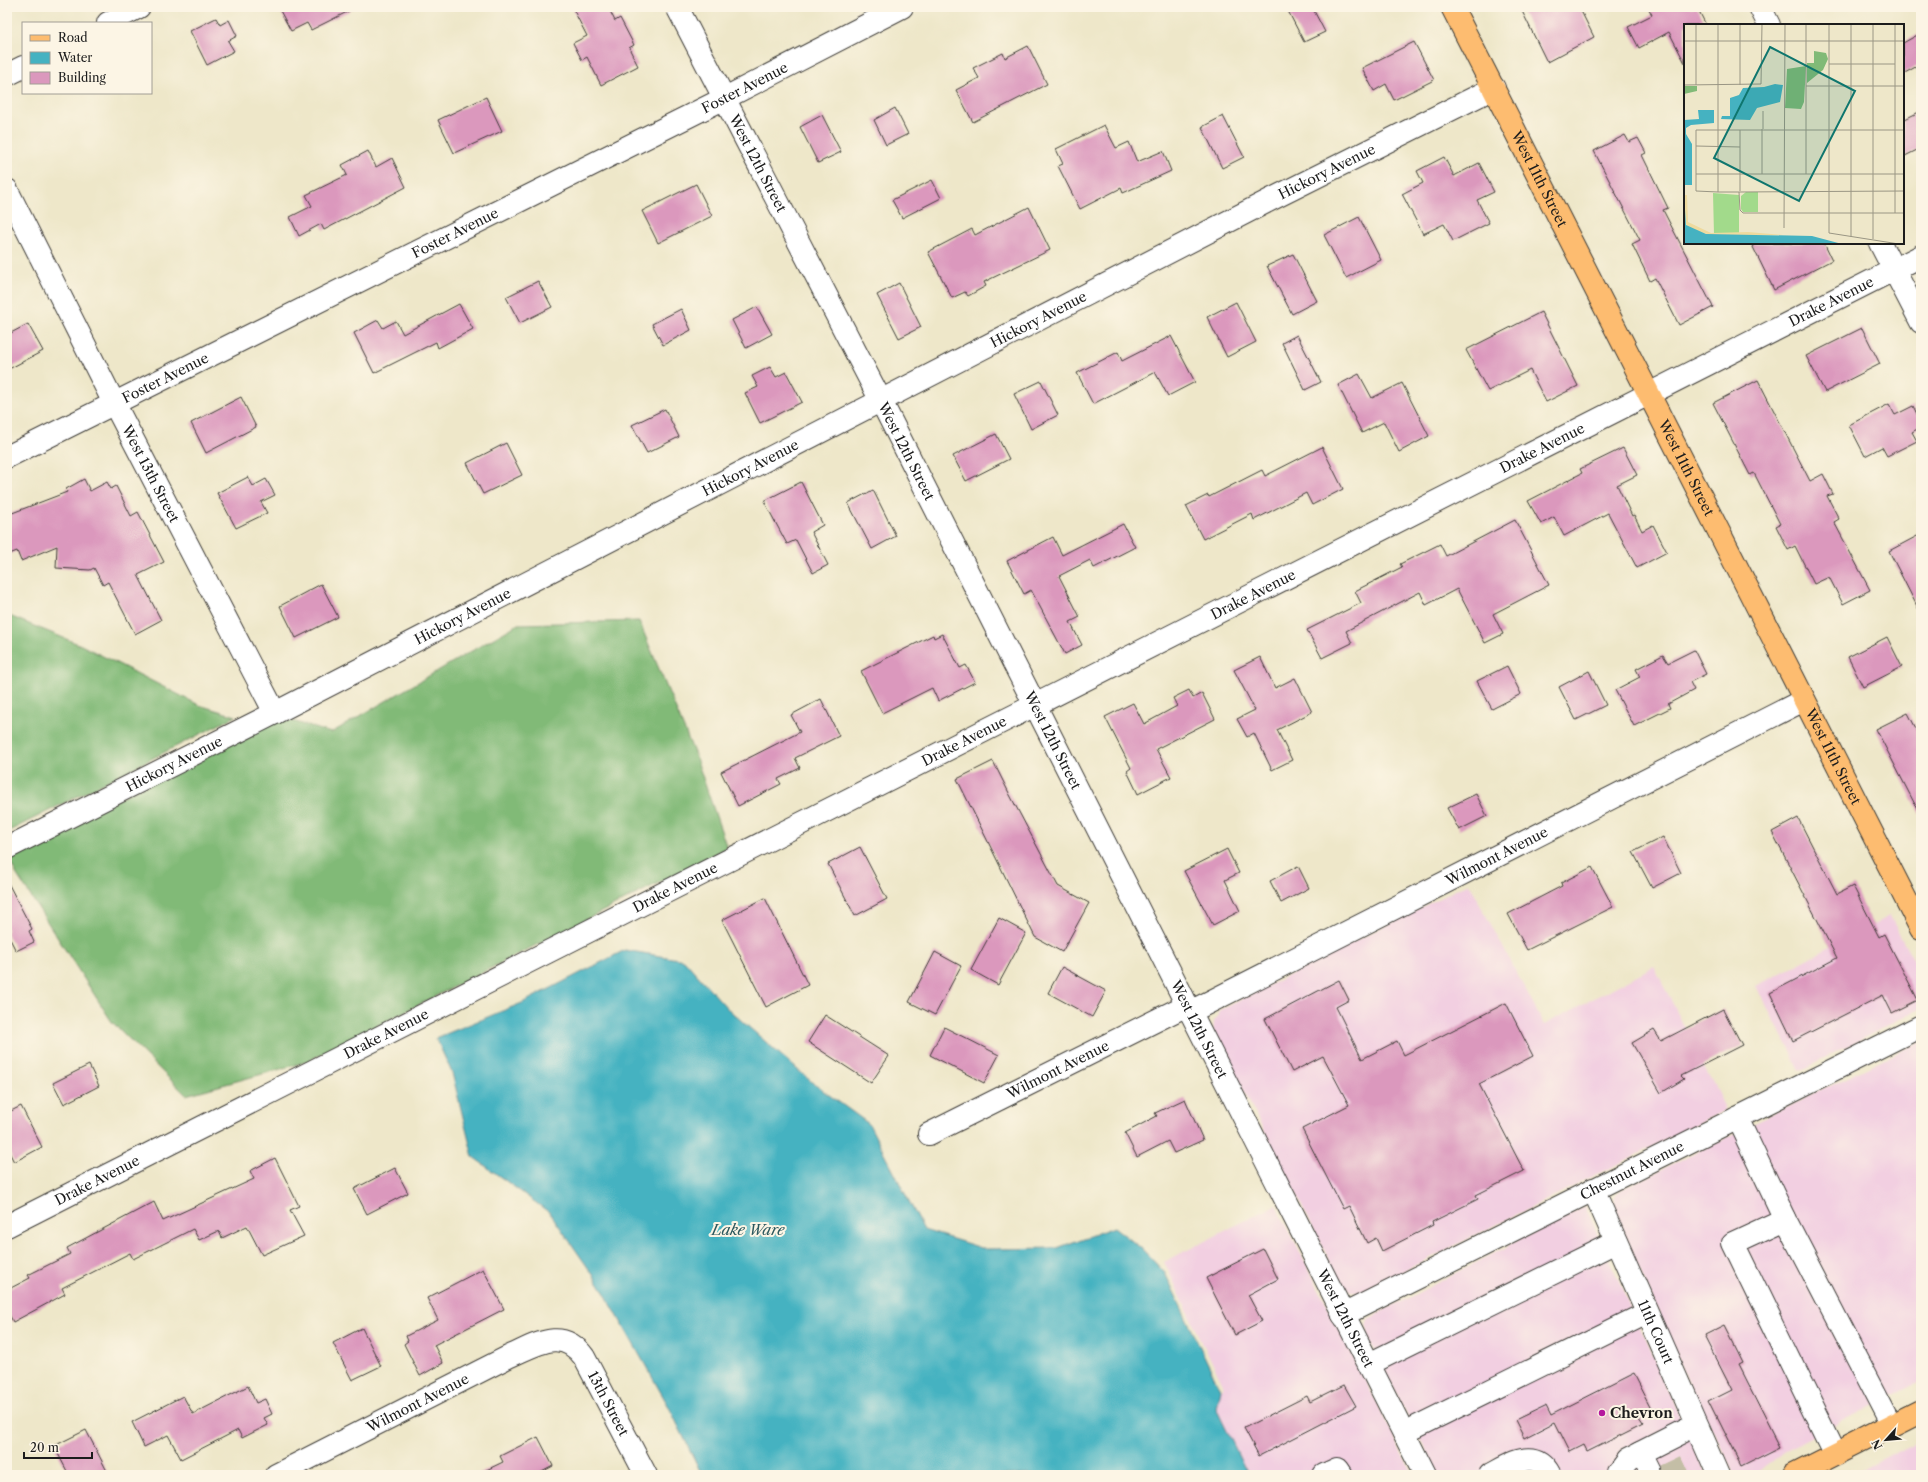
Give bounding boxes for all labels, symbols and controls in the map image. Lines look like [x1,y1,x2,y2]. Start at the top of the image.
legend [22,22,152,94]
inset map [1684,24,1904,244]
text: Road [58,30,88,45]
text: Water [57,50,92,65]
street label: Foster Avenue [699,58,791,117]
text: Building [58,70,106,85]
street label: West 12th Street [725,110,791,215]
street label: West 11th Street [1507,127,1571,230]
street label: Hickory Avenue [1275,140,1378,203]
street label: Foster Avenue [409,204,502,262]
street label: Drake Avenue [1786,272,1877,331]
street label: Hickory Avenue [987,287,1090,352]
street label: Foster Avenue [119,349,212,407]
street label: West 12th Street [874,398,939,503]
street label: West 11th Street [1654,416,1718,519]
street label: Drake Avenue [1497,419,1588,477]
street label: West 13th Street [117,421,183,526]
street label: Hickory Avenue [699,436,802,500]
street label: Drake Avenue [1208,565,1299,624]
street label: Hickory Avenue [411,584,514,649]
street label: West 12th Street [1020,687,1085,792]
street label: West 11th Street [1801,705,1865,808]
street label: Drake Avenue [919,712,1010,770]
street label: Hickory Avenue [123,732,226,796]
street label: Wilmont Avenue [1442,823,1551,890]
street label: Drake Avenue [630,858,721,916]
street label: West 12th Street [1166,976,1232,1082]
street label: Drake Avenue [341,1005,432,1063]
street label: Wilmont Avenue [1003,1036,1112,1103]
street label: Chestnut Avenue [1577,1137,1687,1204]
street label: Drake Avenue [52,1151,143,1209]
water label: Lake Ware [711,1220,785,1239]
street label: West 12th Street [1313,1265,1378,1371]
street label: 11th Court [1634,1297,1678,1367]
street label: 13th Street [584,1368,633,1439]
street label: Wilmont Avenue [363,1369,472,1437]
place label: Chevron [1610,1404,1673,1422]
marker: Chevron [1597,1408,1607,1418]
north arrow [1866,1420,1906,1460]
scale bar [24,1434,92,1460]
text: N [1868,1437,1885,1452]
text: 20 m [30,1440,59,1455]

